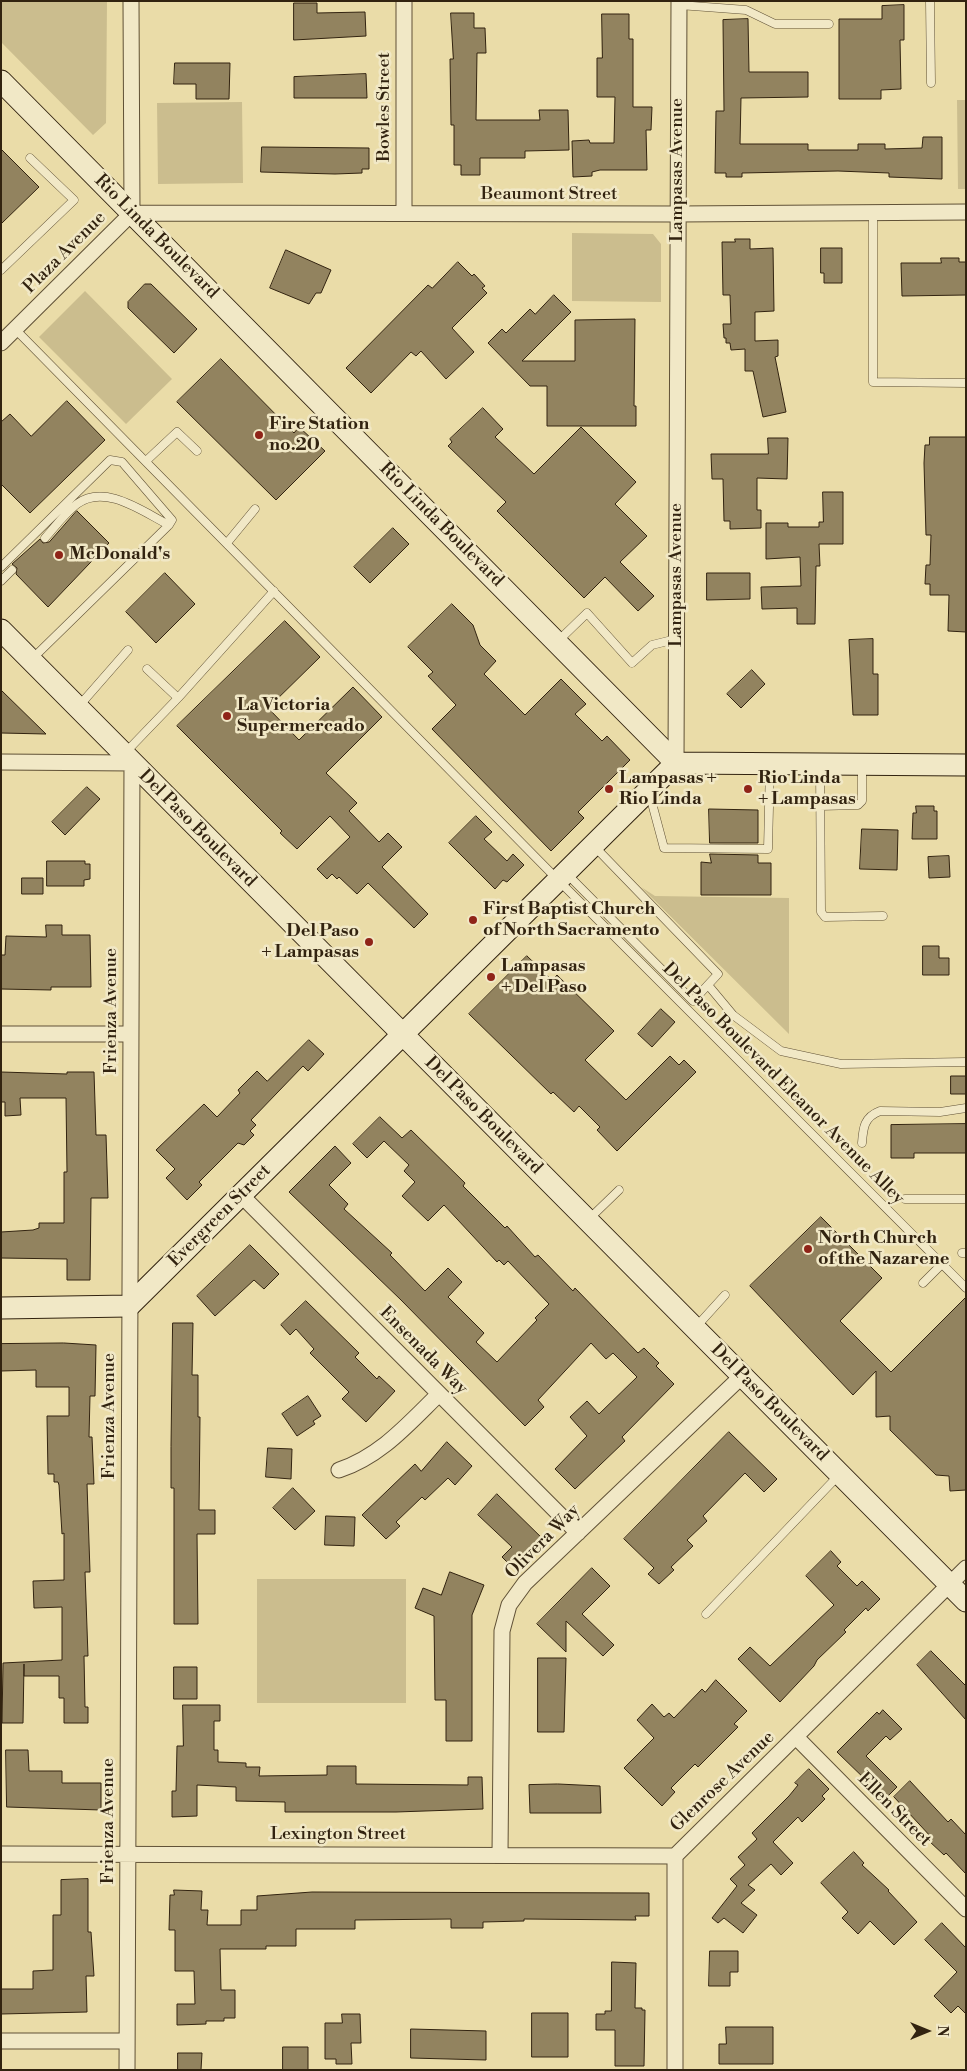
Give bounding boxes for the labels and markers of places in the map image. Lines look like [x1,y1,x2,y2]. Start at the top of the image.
place label: Fire Station no.20 [269,414,369,456]
marker: Fire Station no.20 [253,429,265,441]
place label: McDonald's [69,544,170,566]
marker: McDonald's [53,549,65,561]
place label: La Victoria Supermercado [237,695,365,738]
marker: La Victoria Supermercado [221,710,233,722]
place label: Lampasas + Rio Linda [619,768,717,811]
place label: Rio Linda + Lampasas [758,768,856,811]
marker: Lampasas + Rio Linda [603,783,615,795]
marker: Rio Linda + Lampasas [742,783,754,795]
place label: First Baptist Church of North Sacramento [483,899,660,942]
marker: First Baptist Church of North Sacramento [467,914,479,926]
place label: Del Paso + Lampasas [261,921,359,964]
marker: Del Paso + Lampasas [363,936,375,948]
place label: Lampasas + Del Paso [501,956,587,999]
marker: Lampasas + Del Paso [485,971,497,983]
place label: North Church of the Nazarene [818,1228,949,1270]
marker: North Church of the Nazarene [802,1243,814,1255]

